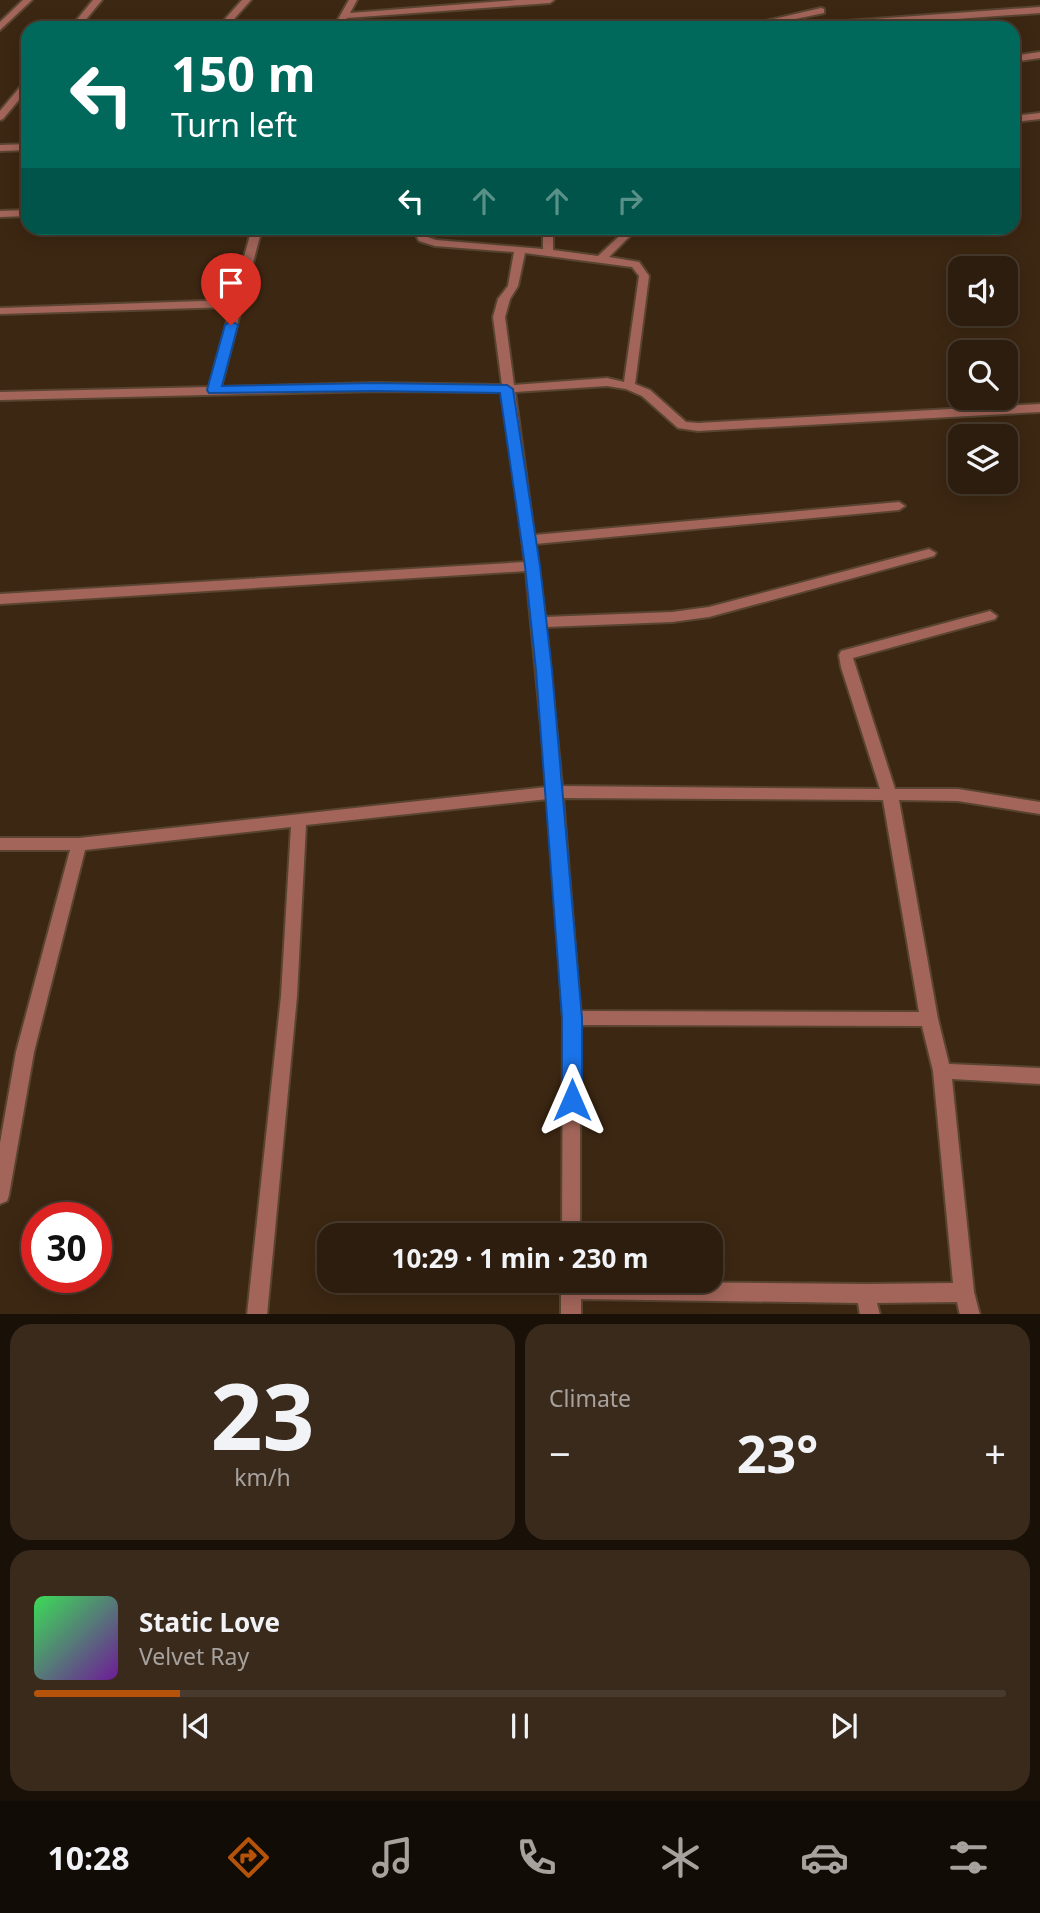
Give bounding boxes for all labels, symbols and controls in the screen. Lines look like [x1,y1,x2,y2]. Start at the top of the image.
text: 150 m [171,40,316,106]
icon: left [56,49,147,140]
text: Turn left [171,103,297,146]
icon: left [392,182,430,220]
icon: ahead [465,182,503,220]
icon: ahead [538,182,576,220]
icon: right [611,182,649,220]
pin [201,253,261,325]
map controls [948,256,1018,494]
button: sound [948,256,1018,326]
icon: arrive [212,264,250,302]
button: search [948,340,1018,410]
button: layers [948,424,1018,494]
position arrow [535,1063,609,1137]
speed limit sign: 30 [21,1202,112,1293]
text: 10:29 · 1 min · 230 m [392,1240,648,1276]
text: 23 [210,1353,315,1477]
text: Climate [549,1382,631,1414]
text: 23° [737,1417,818,1488]
text: − [549,1427,571,1479]
text: + [984,1427,1006,1479]
text: km/h [234,1461,291,1493]
text: Static Love [139,1604,280,1640]
text: Velvet Ray [139,1640,249,1672]
icon: previous [177,1707,215,1745]
icon: pause [501,1707,539,1745]
icon: next [825,1707,863,1745]
icon: directions [224,1833,273,1882]
icon: music [368,1833,417,1882]
icon: phone [512,1833,561,1882]
icon: climate [656,1833,705,1882]
icon: car [800,1833,849,1882]
icon: filters [944,1833,993,1882]
text: 10:28 [47,1836,130,1879]

